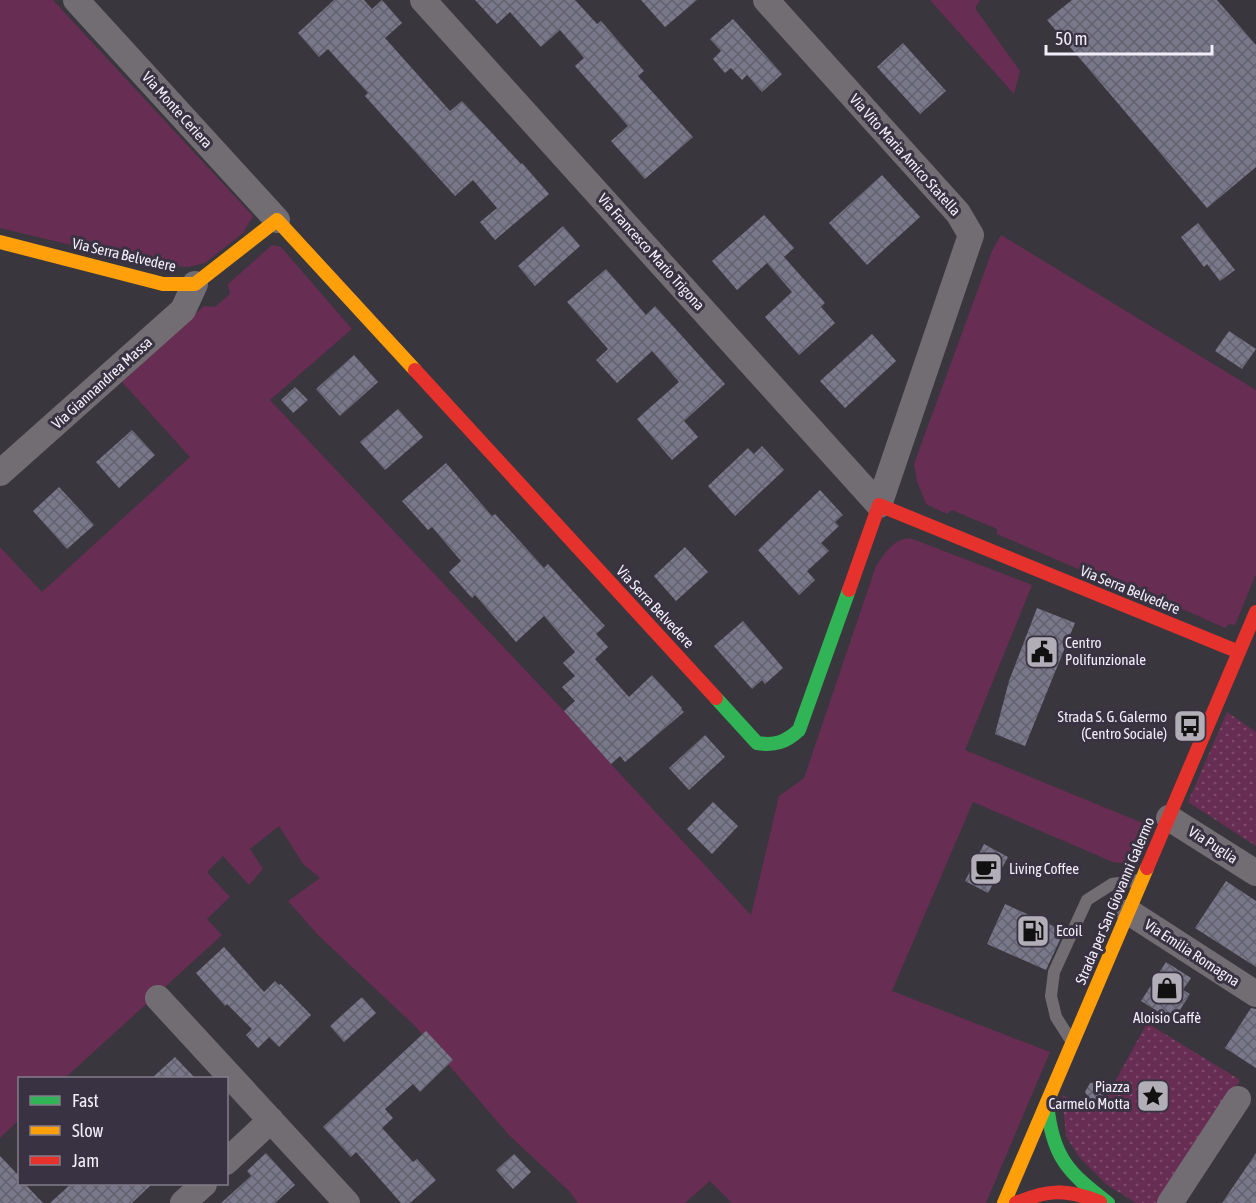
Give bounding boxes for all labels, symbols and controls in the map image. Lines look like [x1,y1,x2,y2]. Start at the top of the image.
scale bar [1046,18,1212,56]
text: 50 m [1055,28,1087,49]
street label: Via Monte Ceriera [139,68,216,151]
street label: Via Vito Maria Amico Statella [846,90,964,219]
street label: Via Francesco Mario Trigona [594,190,708,314]
street label: Via Serra Belvedere [70,234,178,275]
street label: Via Giannandrea Massa [48,333,155,432]
street label: Via Serra Belvedere [613,562,698,651]
street label: Via Serra Belvedere [1078,562,1183,617]
public building icon: Centro Polifunzionale [1024,634,1060,670]
place label: Centro Polifunzionale [1065,634,1146,668]
place label: Strada S. G. Galermo (Centro Sociale) [1058,708,1167,742]
bus stop icon: Strada S. G. Galermo (Centro Sociale) [1172,708,1208,744]
street label: Strada per San Giovanni Galermo [1072,815,1158,987]
street label: Via Puglia [1185,822,1241,867]
cafe icon: Living Coffee [968,851,1004,887]
place label: Living Coffee [1009,860,1079,877]
fuel station icon: Ecoil [1015,913,1051,949]
street label: Via Emilia Romagna [1142,916,1243,990]
place label: Ecoil [1056,922,1082,939]
shop icon: Aloisio Caffè [1149,970,1185,1006]
place label: Aloisio Caffè [1133,1009,1201,1026]
legend [18,1077,228,1185]
place label: Piazza Carmelo Motta [1049,1078,1130,1112]
place icon: Piazza Carmelo Motta [1135,1078,1171,1114]
text: Fast [72,1090,99,1111]
text: Slow [72,1120,103,1141]
text: Jam [72,1150,99,1171]

